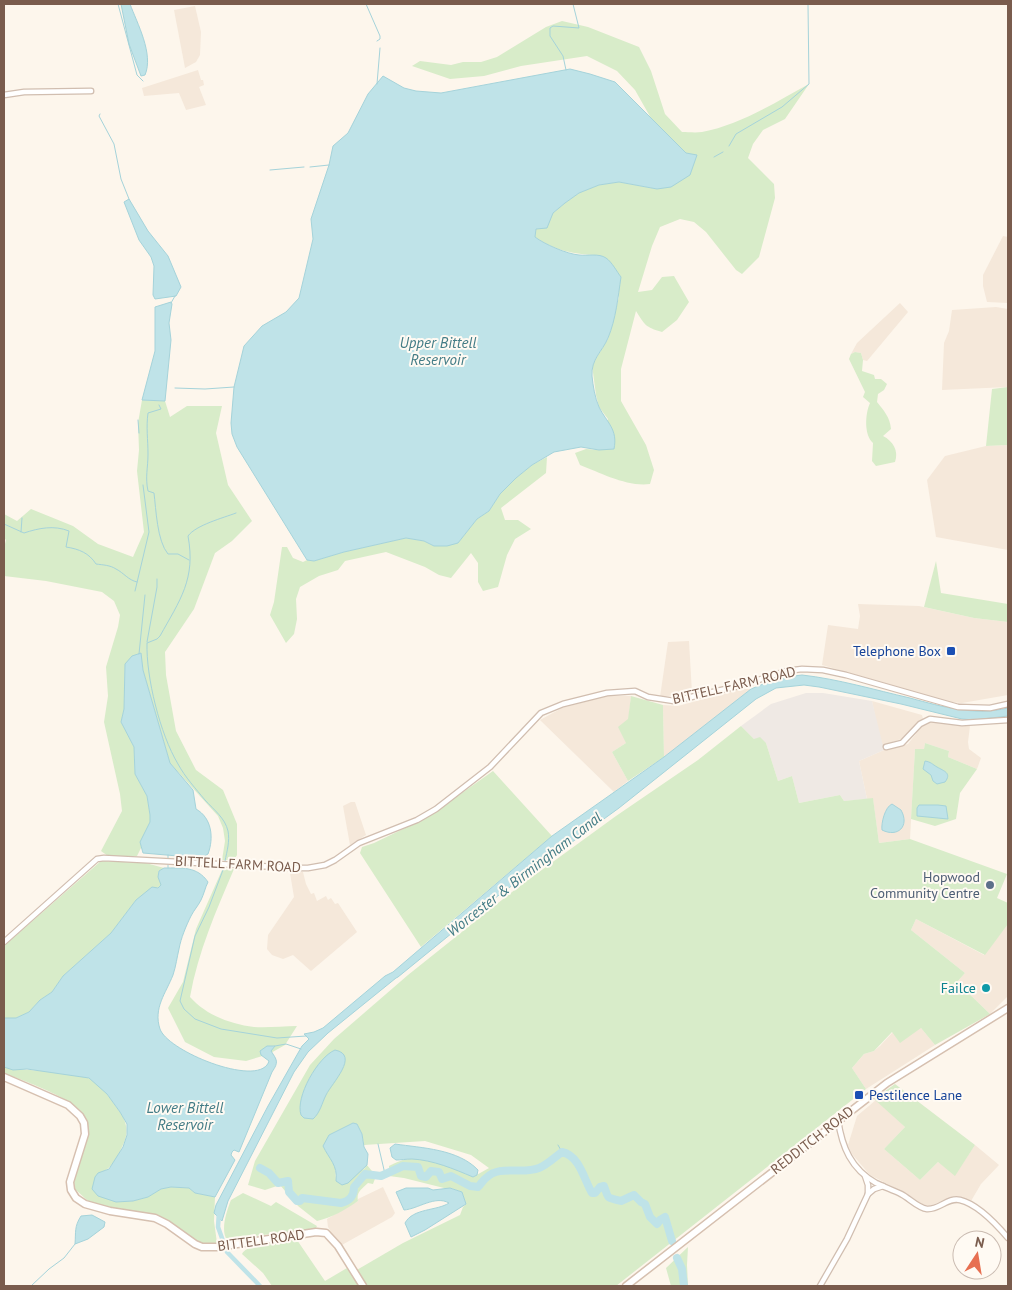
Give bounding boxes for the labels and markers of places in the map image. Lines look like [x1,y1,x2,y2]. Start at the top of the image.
place label: Telephone Box [853,642,941,660]
marker: Telephone Box [945,645,957,657]
place label: Hopwood Community Centre [870,868,980,902]
marker: Hopwood Community Centre [984,879,996,891]
place label: Failce [941,979,976,997]
marker: Failce [980,982,992,994]
place label: Pestilence Lane [869,1086,962,1104]
marker: Pestilence Lane [853,1089,865,1101]

